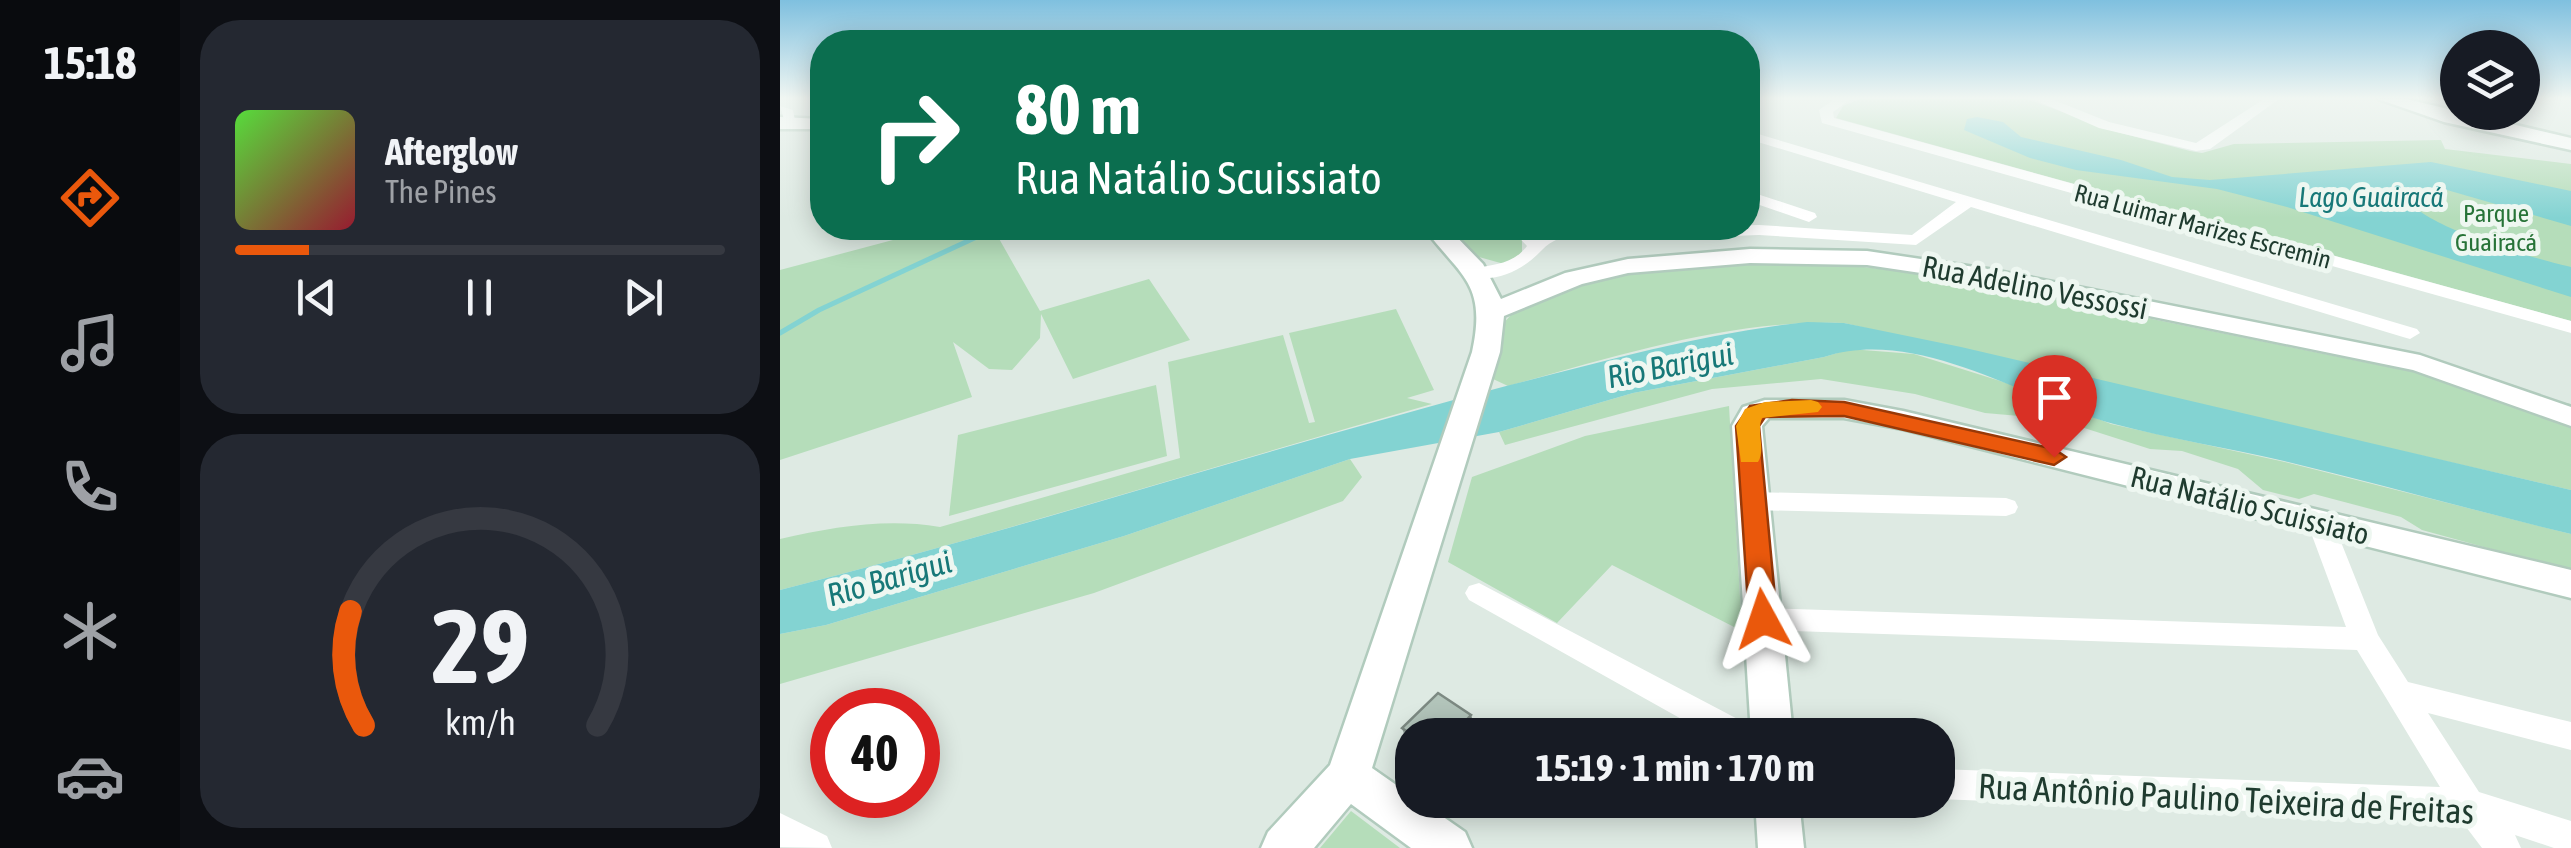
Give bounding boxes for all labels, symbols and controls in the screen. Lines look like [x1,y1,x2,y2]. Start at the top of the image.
map controls [2440,30,2540,130]
button: layers [2440,30,2540,130]
text: 15:18 [44,37,136,89]
text: 80 m [1015,69,1141,149]
icon: right [850,70,980,200]
text: Afterglow [385,130,518,173]
text: Rua Natálio Scuissiato [1015,152,1382,204]
icon: directions [55,163,125,233]
text: The Pines [385,173,497,210]
street label: Rua Luimar Marizes Escremin [2072,178,2334,274]
water label: Lago Guairacá [2298,181,2444,213]
park label: Parque Guairacá [2455,199,2537,256]
street label: Rua Adelino Vessossi [1920,249,2150,325]
icon: previous [289,270,344,325]
icon: pause [452,270,507,325]
icon: next [616,270,671,325]
icon: music [55,308,125,378]
water label: Rio Barigui [1604,335,1736,395]
pin [2012,355,2097,458]
icon: arrive [2027,370,2082,425]
icon: phone [55,452,125,522]
street label: Rua Natálio Scuissiato [2127,459,2373,551]
water label: Rio Barigui [823,543,955,613]
position arrow [1711,567,1815,671]
text: 29 [431,586,529,705]
icon: climate [55,596,125,666]
speed limit sign: 40 [810,688,940,818]
text: km/h [445,702,515,743]
icon: car [55,741,125,811]
text: 15:19 · 1 min · 170 m [1535,746,1815,789]
street label: Rua Antônio Paulino Teixeira de Freitas [1977,765,2475,831]

